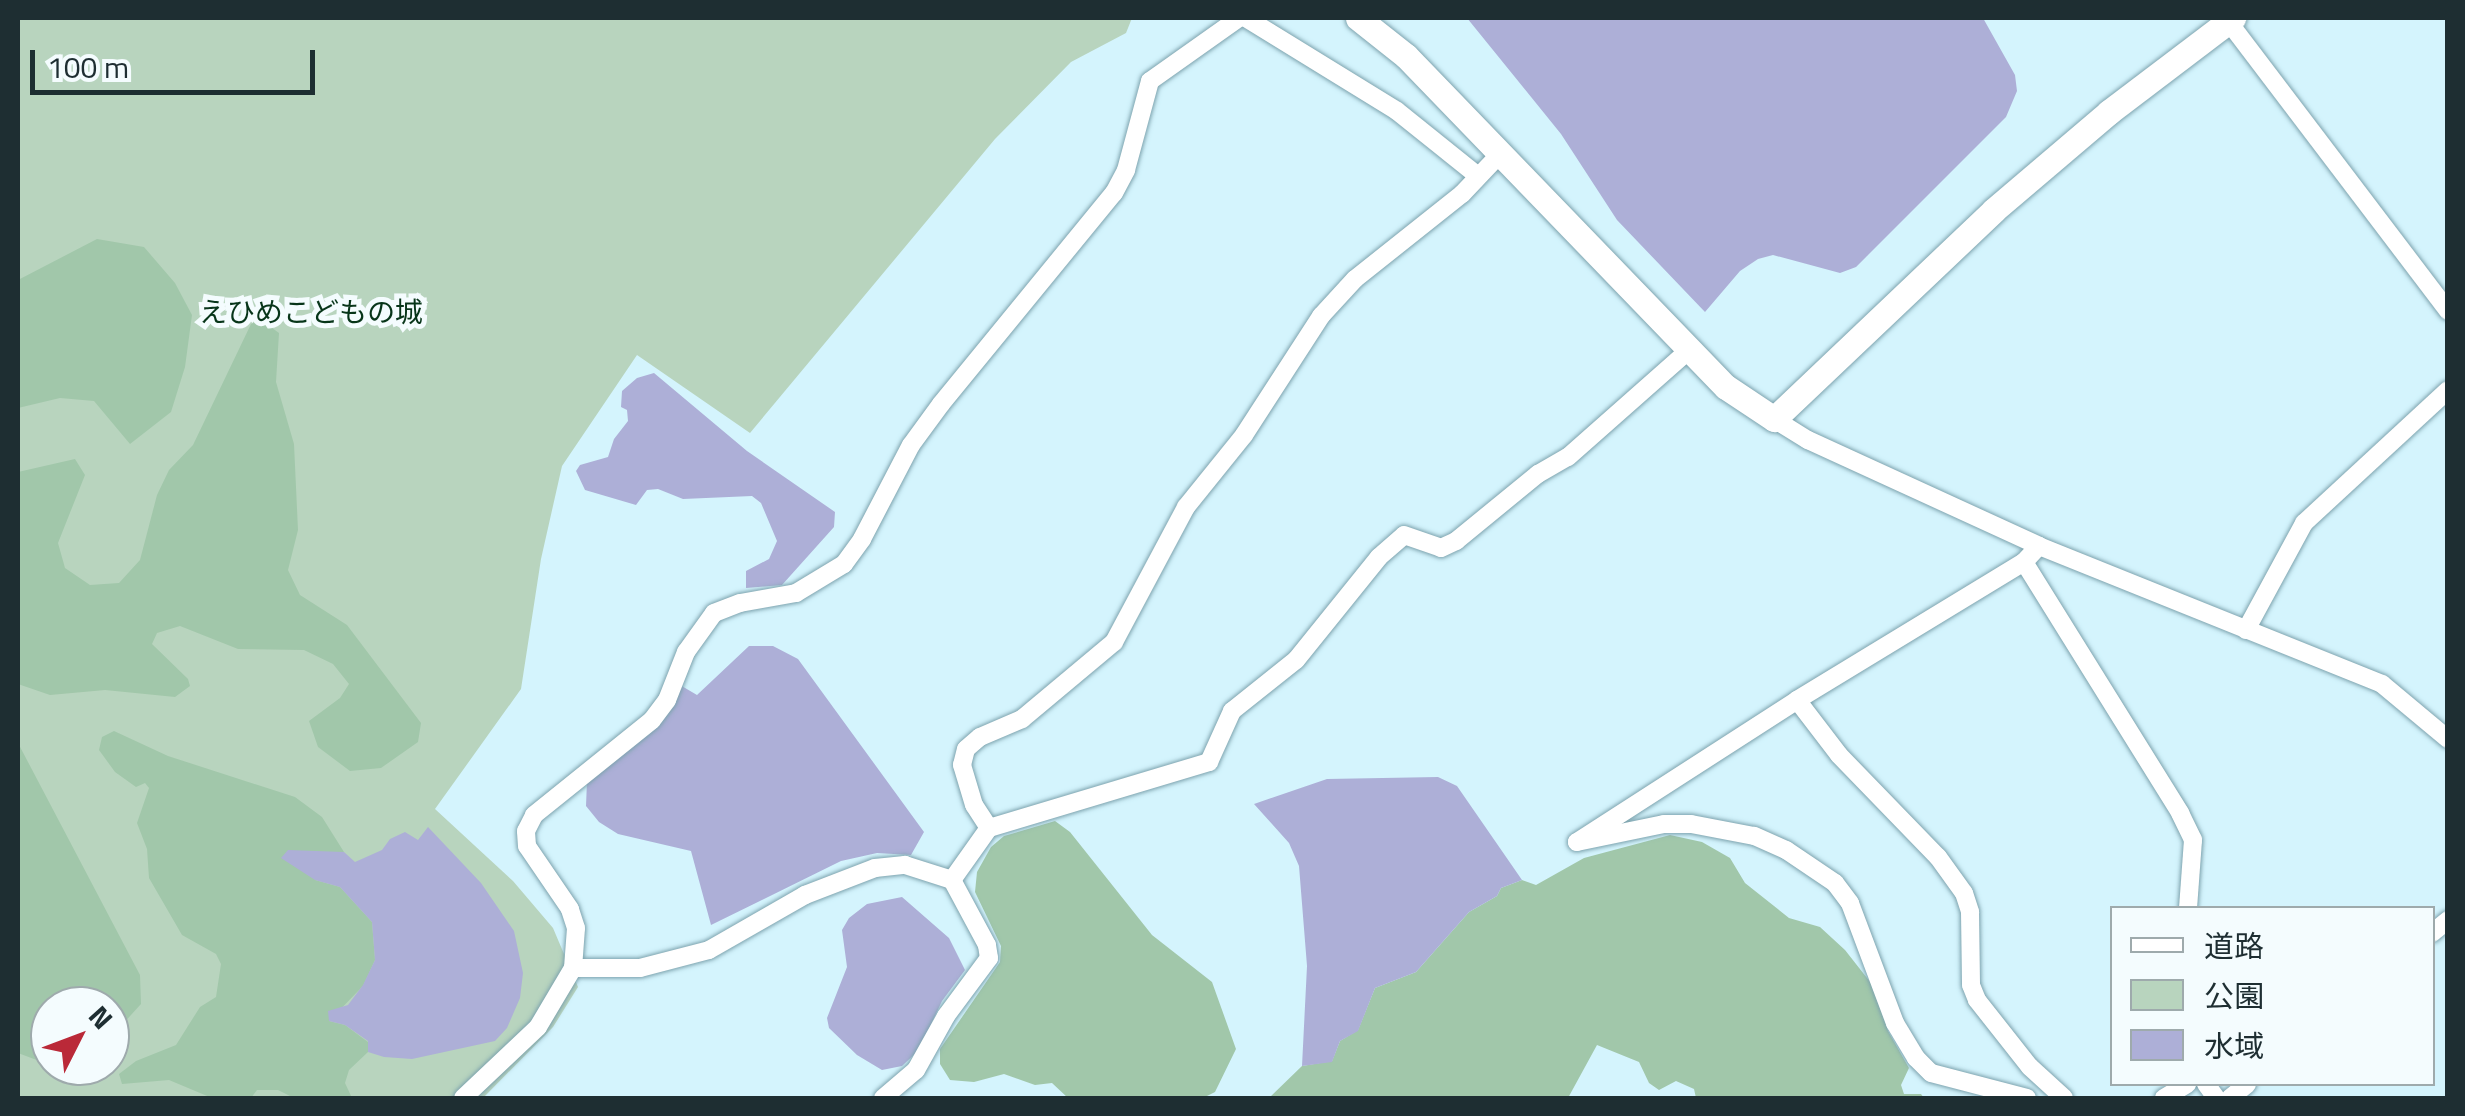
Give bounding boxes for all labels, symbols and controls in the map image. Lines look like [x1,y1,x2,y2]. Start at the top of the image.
scale bar [35,30,320,92]
text: 100 m [47,44,129,90]
park label: えひめこどもの城 [199,295,423,329]
legend [2110,906,2435,1086]
text: 道路 [2204,923,2264,969]
text: 公園 [2204,973,2264,1019]
north arrow [30,986,130,1086]
text: N [79,995,124,1039]
text: 水域 [2204,1023,2264,1069]

